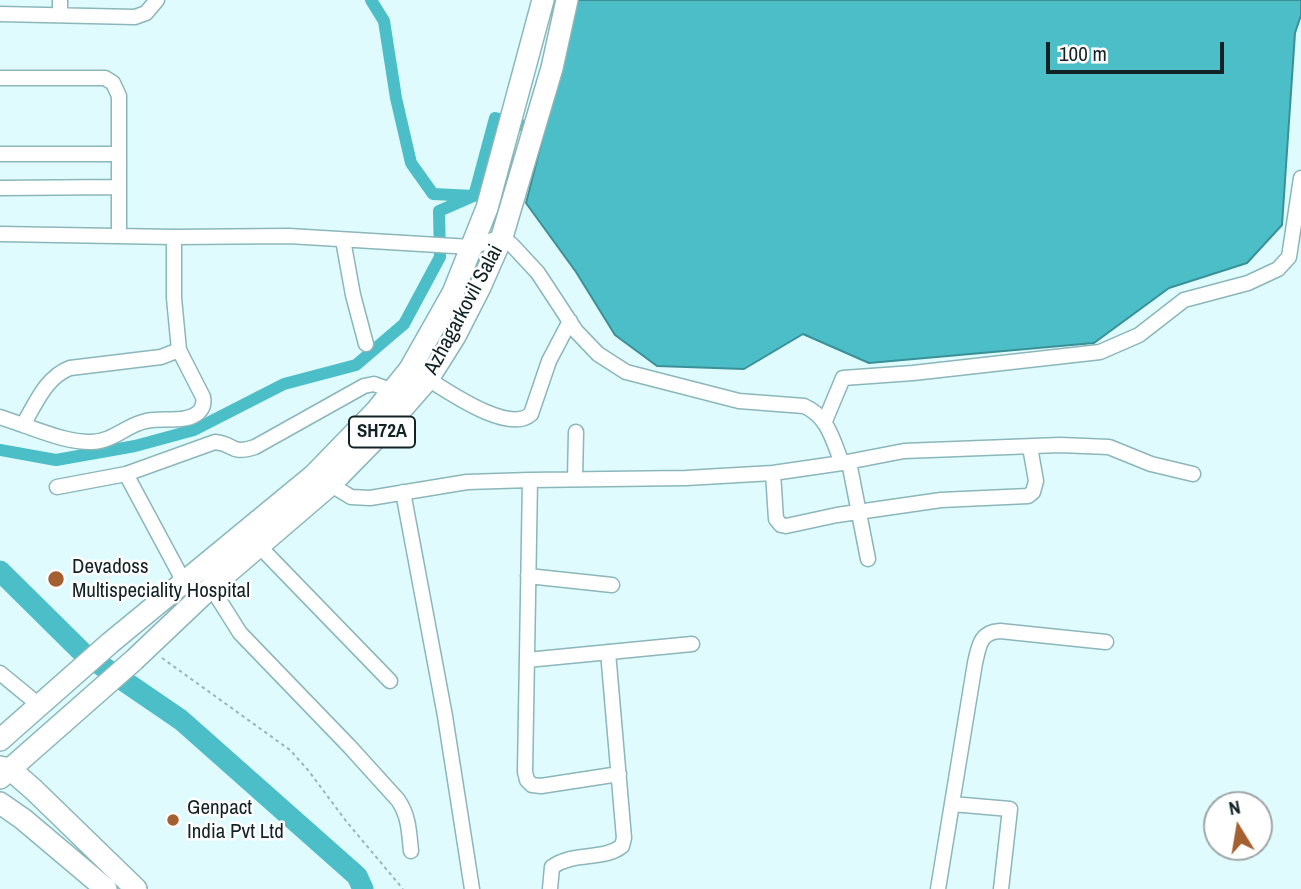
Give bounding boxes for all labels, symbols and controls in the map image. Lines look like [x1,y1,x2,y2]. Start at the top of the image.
scale bar [1049,28,1228,72]
text: 100 m [1059,39,1107,68]
street label: Azhagarkovil Salai [419,241,509,379]
road number: SH72A [349,416,415,448]
place label: Devadoss Multispeciality Hospital [72,554,250,604]
marker: Devadoss Multispeciality Hospital [46,569,66,589]
north arrow [1203,791,1273,861]
text: N [1226,794,1242,821]
place label: Genpact India Pvt Ltd [187,795,284,845]
marker: Genpact India Pvt Ltd [165,812,181,828]

